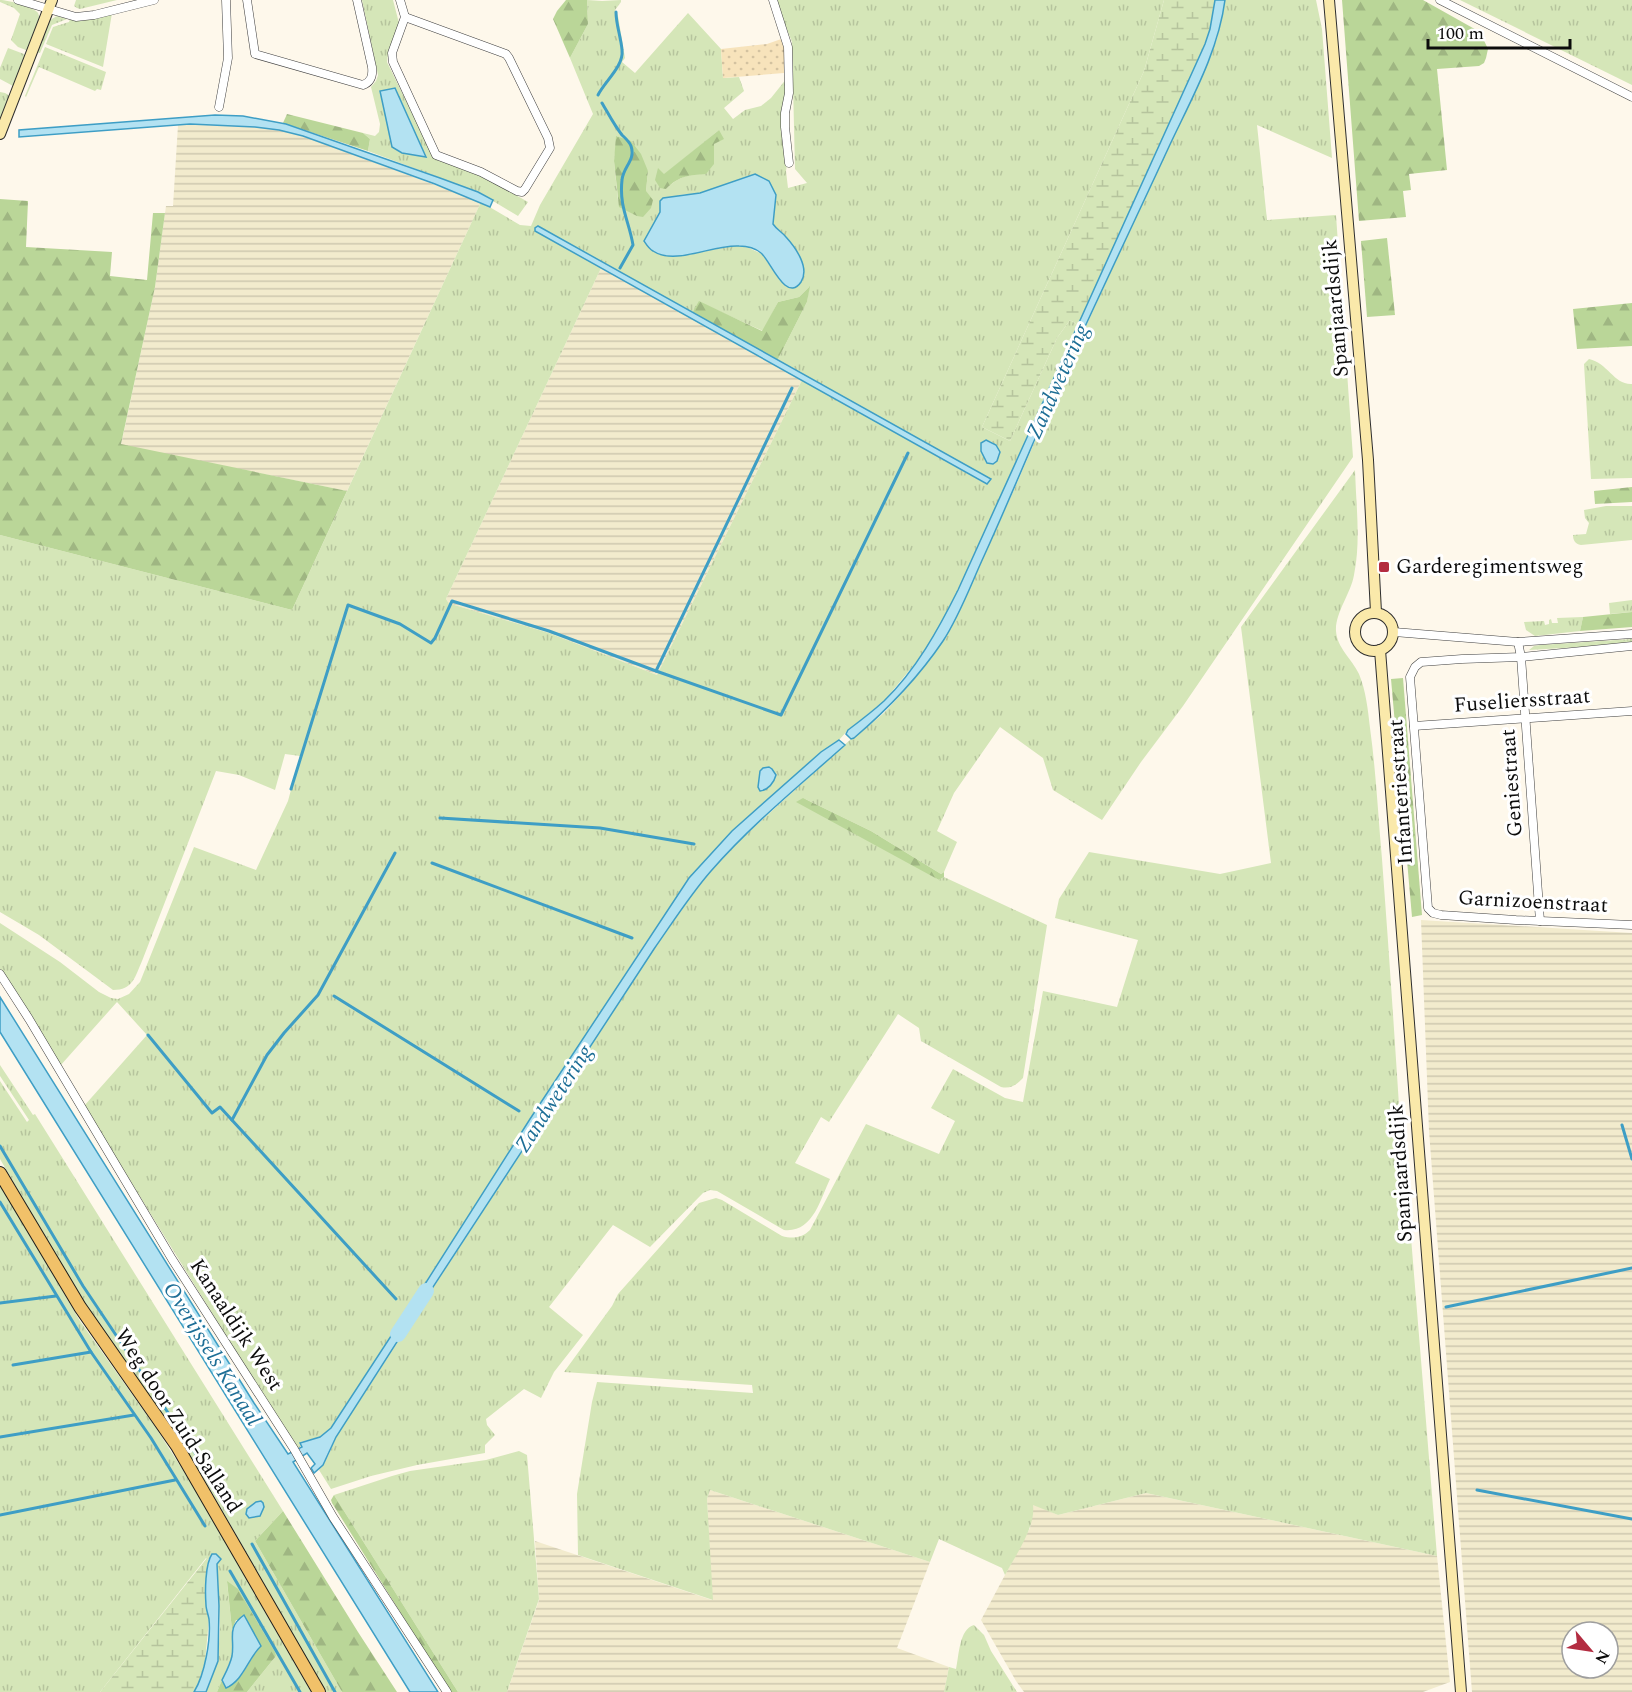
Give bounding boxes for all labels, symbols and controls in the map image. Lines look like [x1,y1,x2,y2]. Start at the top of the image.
scale bar [1428,12,1570,50]
text: 100 m [1437,20,1484,47]
street label: Spanjaardsdijk [1314,237,1358,378]
water label: Zandwetering [1018,318,1099,445]
place label: Garderegimentsweg [1396,551,1584,583]
marker: Garderegimentsweg [1377,560,1391,574]
street label: Fuseliersstraat [1453,680,1591,722]
street label: Infanteriestraat [1380,718,1422,866]
street label: Geniestraat [1492,728,1532,838]
street label: Garnizoenstraat [1457,882,1609,922]
water label: Zandwetering [507,1038,602,1159]
street label: Spanjaardsdijk [1380,1103,1422,1243]
street label: Kanaaldijk West [181,1252,291,1398]
water label: Overijssels Kanaal [154,1275,270,1433]
street label: Weg door Zuid-Salland [106,1322,250,1520]
north arrow [1560,1620,1620,1680]
text: N [1589,1645,1616,1668]

